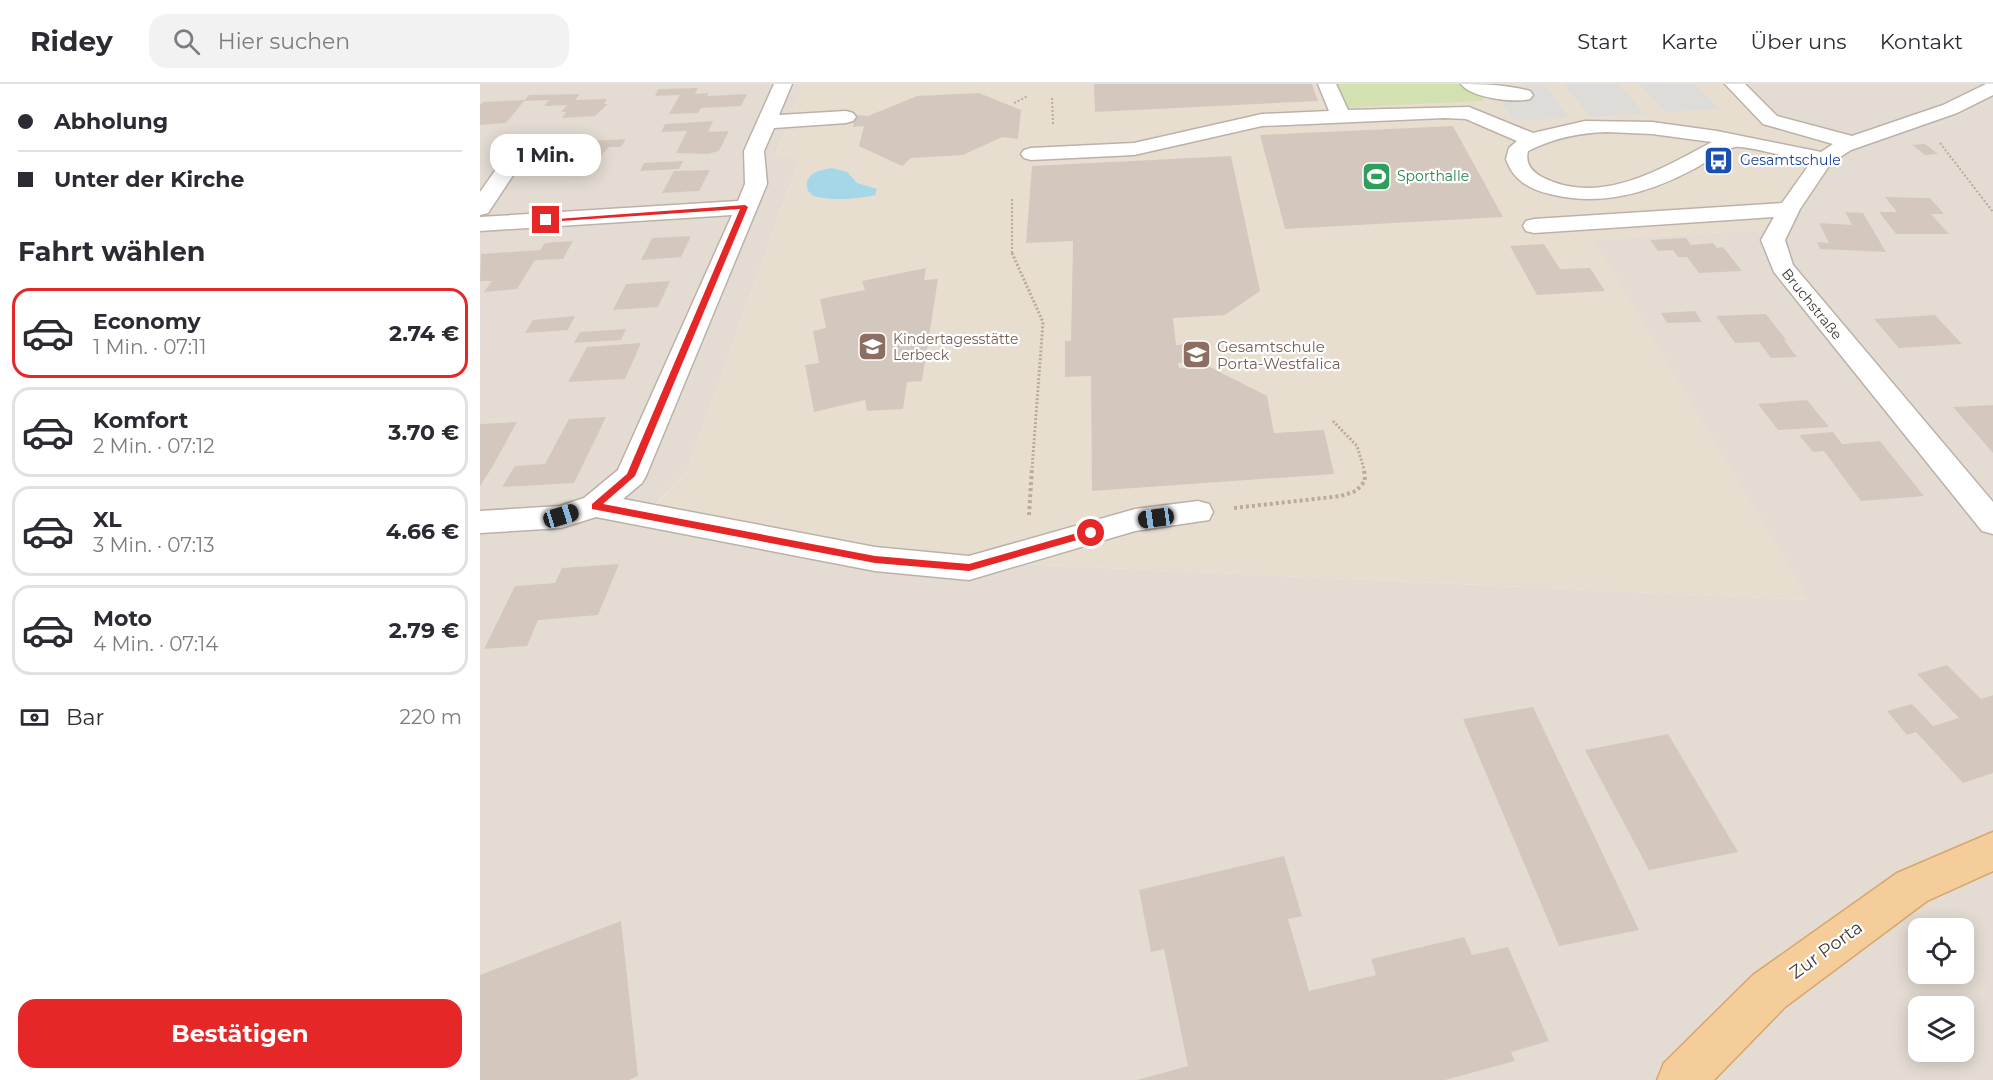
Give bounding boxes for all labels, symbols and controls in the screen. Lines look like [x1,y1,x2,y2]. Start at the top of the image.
search box [149,14,569,68]
text: Ridey [30,24,113,58]
icon: search [170,25,203,58]
text: Hier suchen [218,28,350,55]
text: Start [1577,29,1628,54]
text: Karte [1661,29,1718,54]
text: Über uns [1751,29,1847,54]
text: Kontakt [1880,29,1963,54]
text: Abholung [54,108,168,135]
callout: 1 Min. [490,133,602,175]
text: 1 Min. [517,143,574,167]
bus stop icon: Gesamtschule [1703,144,1735,176]
place label: Gesamtschule [1740,151,1841,169]
sports icon: Sporthalle [1360,160,1392,192]
text: Unter der Kirche [54,166,244,193]
place label: Sporthalle [1397,167,1469,185]
route end [532,206,559,233]
text: Fahrt wählen [18,235,205,268]
street label: Bruchstraße [1778,265,1846,343]
icon: car [21,306,75,360]
text: Economy [93,308,201,335]
text: 2.74 € [389,320,459,347]
place label: Kindertagesstätte Lerbeck [893,330,1018,364]
school or university icon: Kindertagesstätte Lerbeck [856,331,888,363]
text: 1 Min. · 07:11 [93,335,206,359]
place label: Gesamtschule Porta-Westfalica [1217,337,1341,373]
school or university icon: Gesamtschule Porta-Westfalica [1180,339,1212,371]
icon: car [21,405,75,459]
text: Komfort [93,407,188,434]
text: 3.70 € [388,419,459,446]
text: 2 Min. · 07:12 [93,434,215,458]
car [541,502,581,530]
icon: car [21,504,75,558]
text: XL [93,506,122,533]
car [1137,507,1175,529]
text: 4.66 € [386,518,459,545]
route start [1077,519,1104,546]
text: 3 Min. · 07:13 [93,533,215,557]
icon: car [21,603,75,657]
text: Moto [93,605,152,632]
text: 2.79 € [389,617,459,644]
text: 4 Min. · 07:14 [93,632,218,656]
icon: cash [18,701,51,734]
text: Bar [66,704,104,731]
text: 220 m [400,705,462,729]
street label: Zur Porta [1785,916,1867,984]
map controls [1908,918,1974,1062]
button: locate [1908,918,1974,984]
button: layers [1908,996,1974,1062]
button: Bestätigen [18,999,462,1068]

